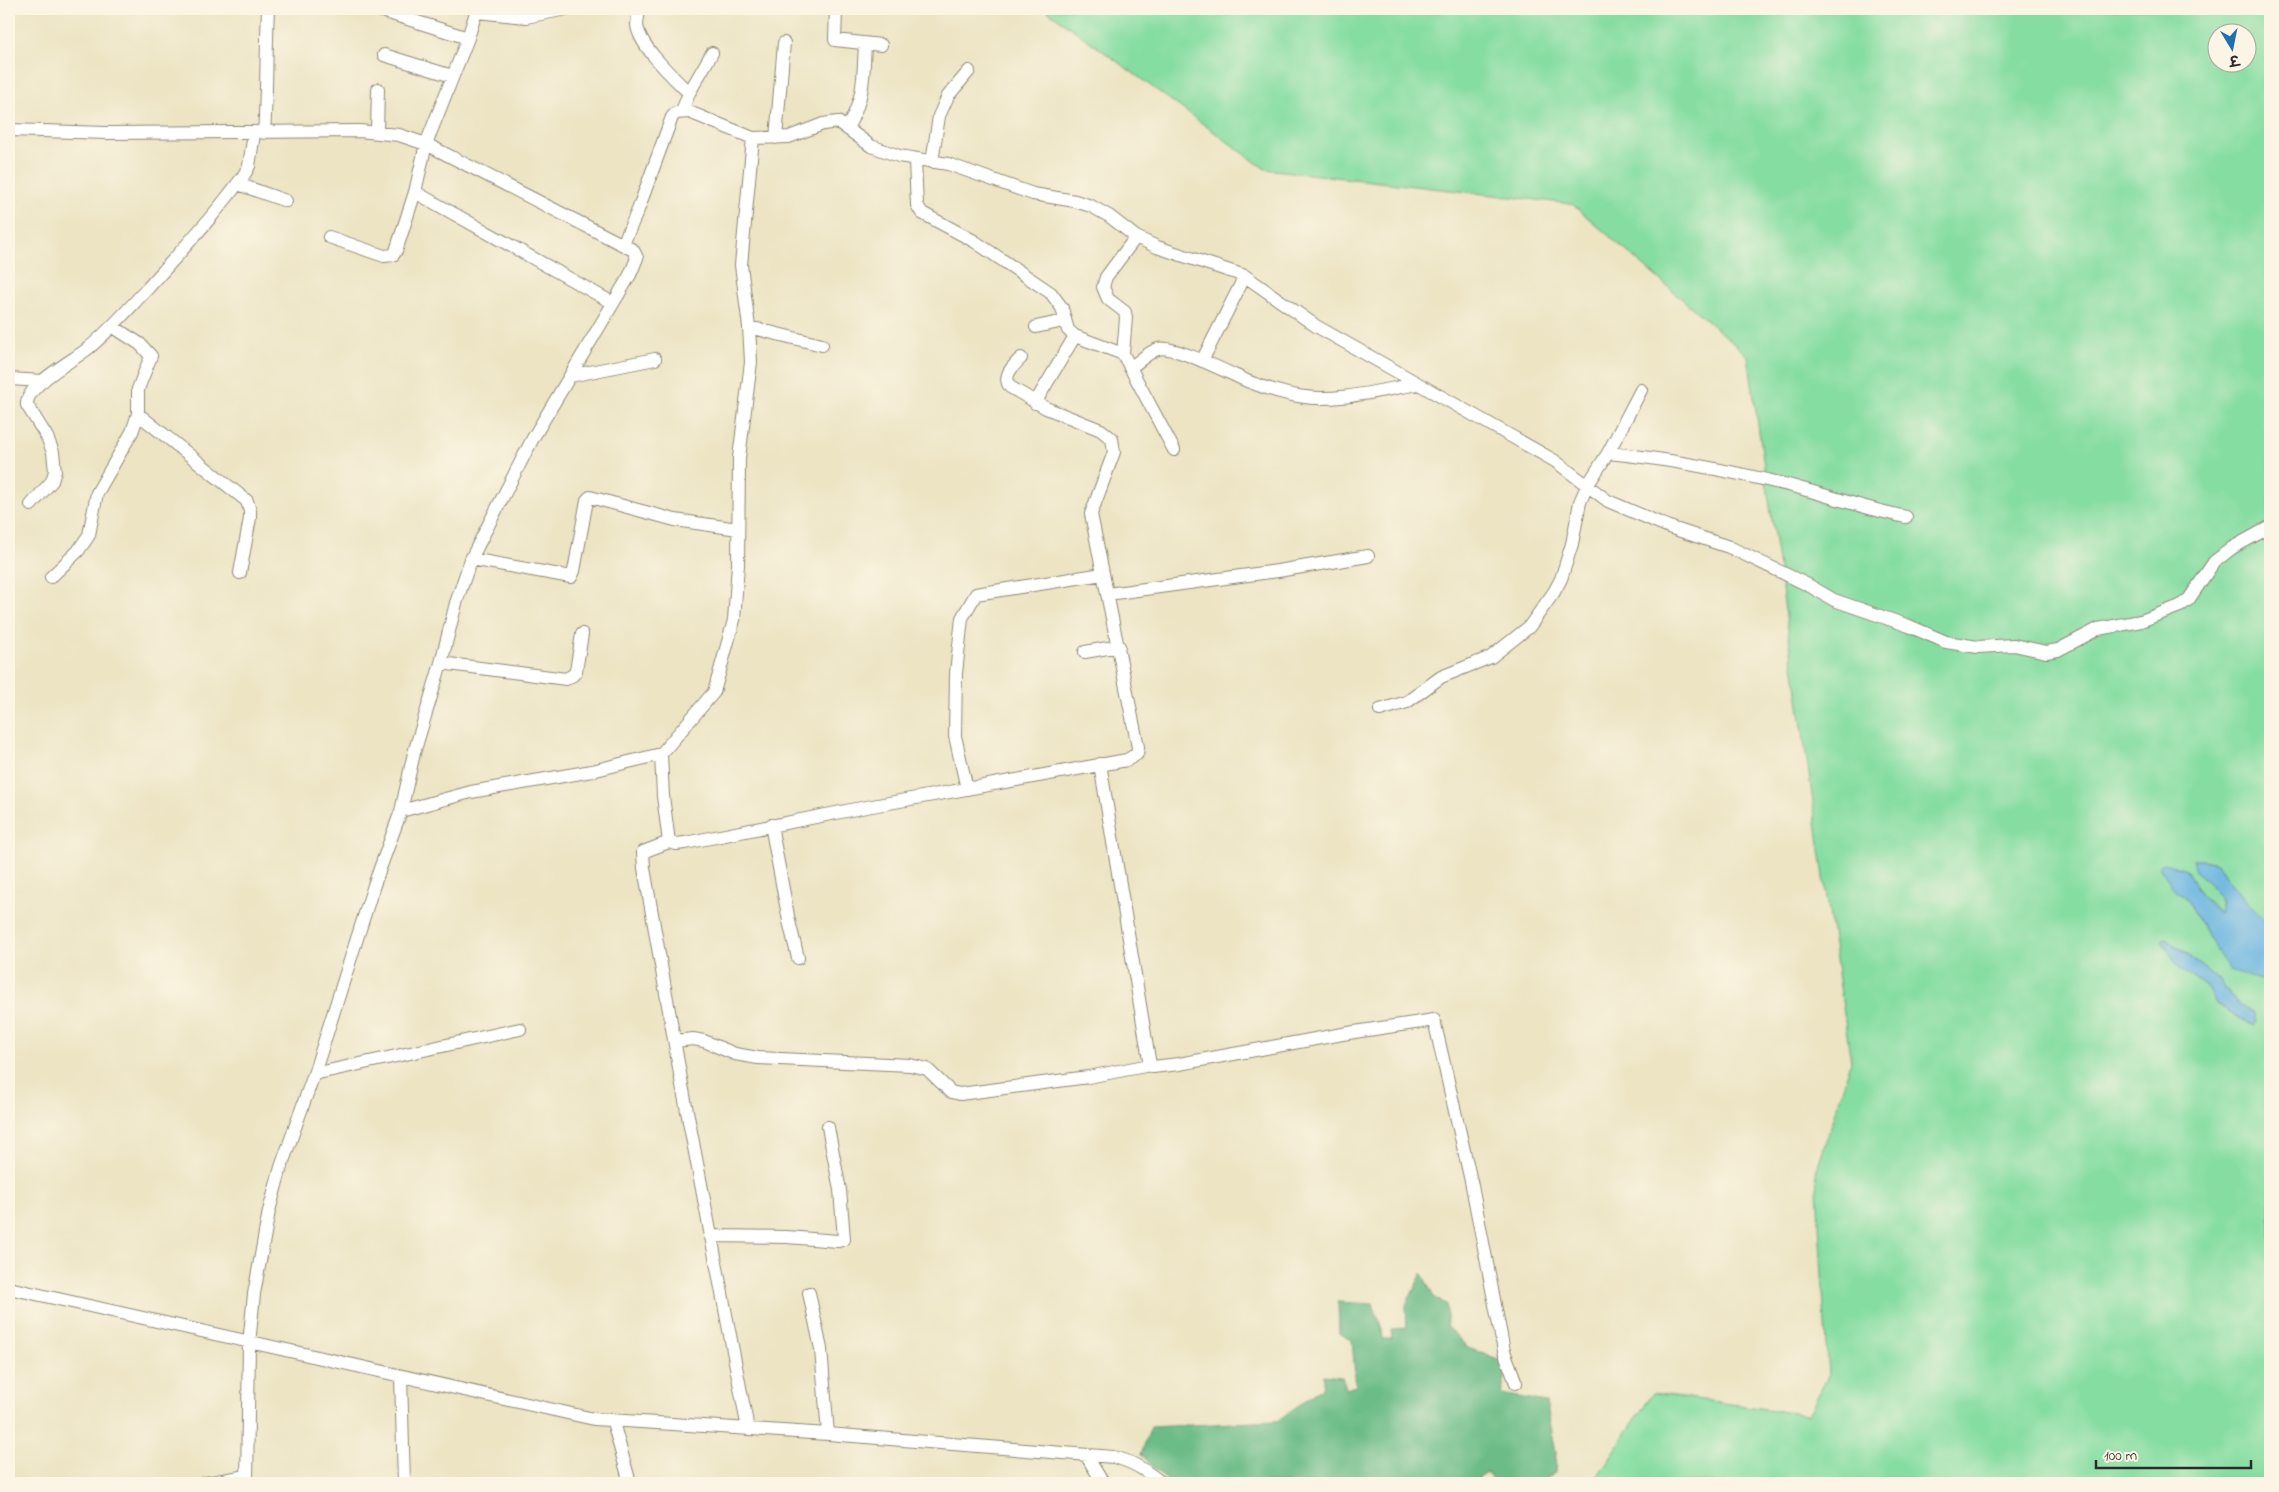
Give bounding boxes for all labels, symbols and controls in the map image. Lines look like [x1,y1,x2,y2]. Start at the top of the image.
north arrow [2206,22,2256,72]
text: उ [2226,48,2242,71]
scale bar [2096,1437,2252,1469]
text: 100 m [2104,1445,2137,1467]

